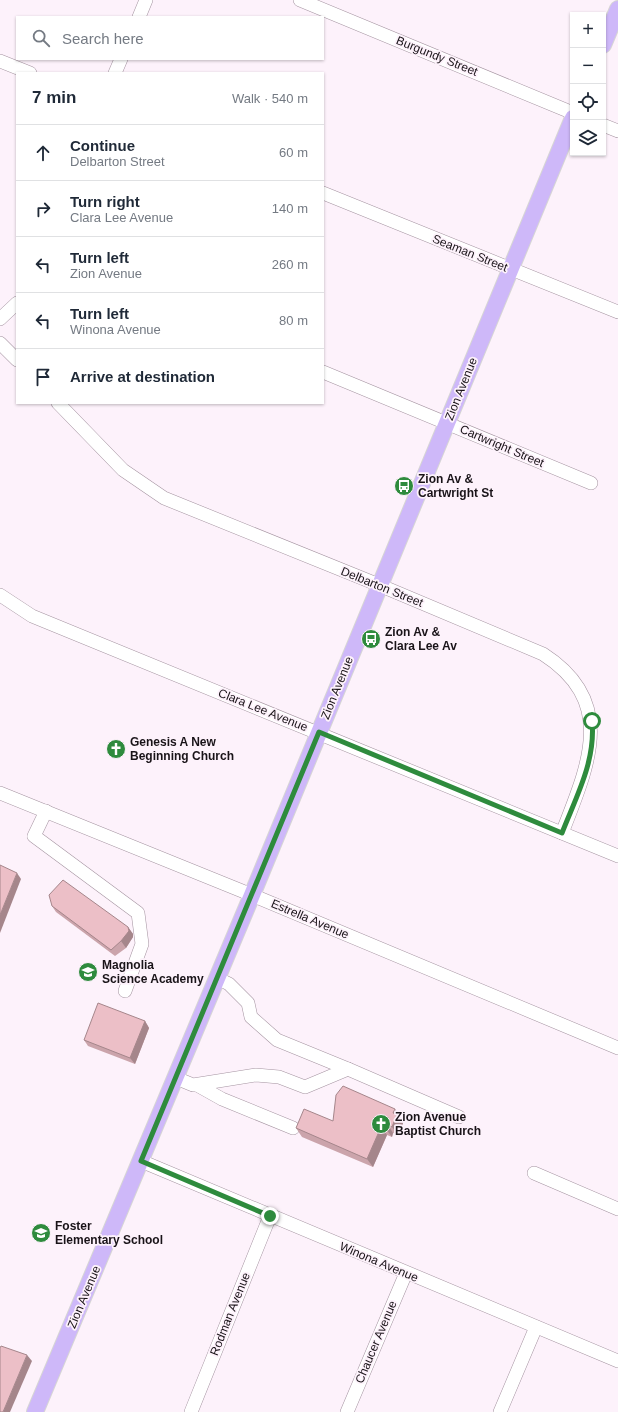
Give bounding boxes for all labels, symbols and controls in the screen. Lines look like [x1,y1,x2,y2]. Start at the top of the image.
map controls [570,12,606,156]
button: + [570,12,606,48]
search box [16,16,324,60]
icon: search [30,27,52,49]
text: Search here [62,30,144,47]
street label: Burgundy Street [394,33,480,79]
button: − [570,48,606,84]
button: locate [570,84,606,120]
text: 7 min [32,88,76,107]
text: Walk · 540 m [232,91,308,106]
button: layers [570,120,606,156]
text: Continue [70,137,135,154]
icon: ahead [32,142,54,164]
text: 60 m [279,145,308,160]
text: Delbarton Street [70,154,165,169]
text: Turn right [70,193,140,210]
icon: right [32,198,54,220]
text: 140 m [272,201,308,216]
text: Clara Lee Avenue [70,210,173,225]
street label: Seaman Street [430,232,510,275]
text: Turn left [70,249,129,266]
icon: left [32,254,54,276]
text: 260 m [272,257,308,272]
text: Zion Avenue [70,266,142,281]
text: Turn left [70,305,129,322]
icon: left [32,310,54,332]
text: 80 m [279,313,308,328]
text: Winona Avenue [70,322,161,337]
street label: Zion Avenue [442,355,480,422]
icon: arrive [32,366,54,388]
text: Arrive at destination [70,368,215,385]
street label: Cartwright Street [458,422,547,470]
place label: Zion Av & Cartwright St [418,472,493,500]
bus stop icon: Zion Av & Cartwright St [393,475,415,497]
street label: Delbarton Street [339,564,426,610]
place label: Zion Av & Clara Lee Av [385,625,457,653]
bus stop icon: Zion Av & Clara Lee Av [360,628,382,650]
street label: Zion Avenue [318,654,356,721]
street label: Clara Lee Avenue [216,686,310,734]
route start [583,712,601,730]
place label: Genesis A New Beginning Church [130,735,234,763]
church icon: Genesis A New Beginning Church [105,738,127,760]
street label: Estrella Avenue [269,896,351,942]
place label: Magnolia Science Academy [102,958,204,986]
school or university icon: Magnolia Science Academy [77,961,99,983]
place label: Zion Avenue Baptist Church [395,1110,481,1138]
church icon: Zion Avenue Baptist Church [370,1113,392,1135]
route end [261,1207,279,1225]
place label: Foster Elementary School [55,1219,163,1247]
school or university icon: Foster Elementary School [30,1222,52,1244]
street label: Winona Avenue [338,1239,421,1285]
street label: Zion Avenue [65,1263,104,1330]
street label: Rodman Avenue [207,1270,253,1358]
street label: Chaucer Avenue [352,1298,400,1385]

